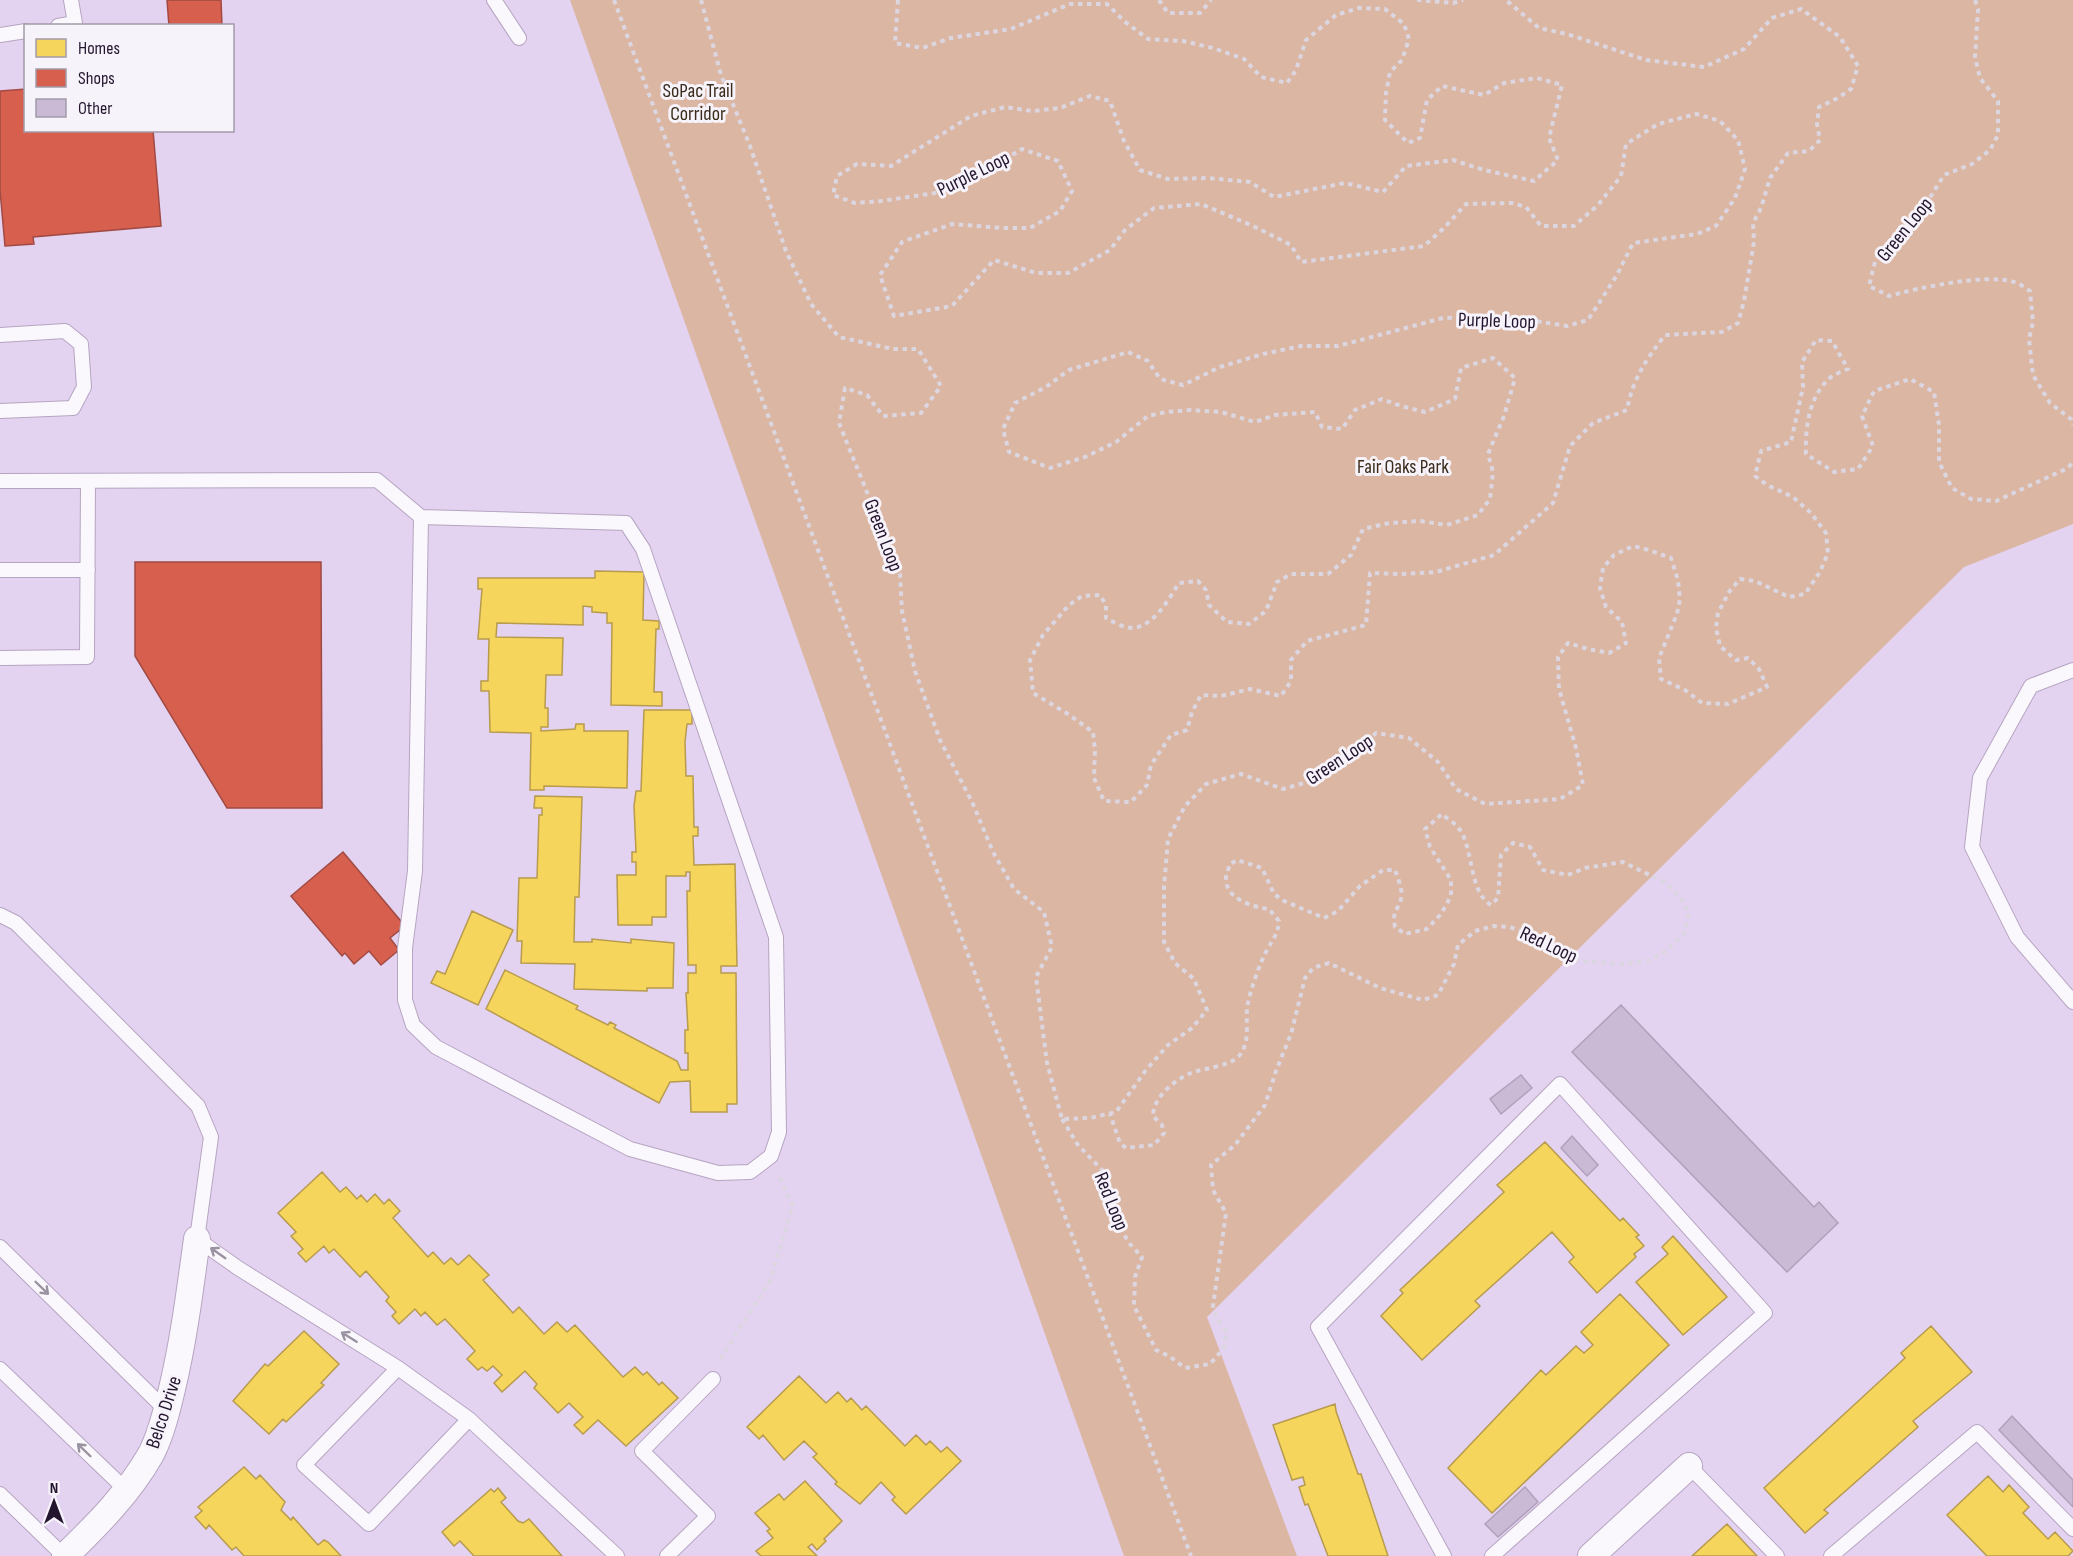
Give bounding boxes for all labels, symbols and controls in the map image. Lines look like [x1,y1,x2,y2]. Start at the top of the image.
legend [24,24,234,132]
text: Homes [78,38,120,59]
text: Shops [78,68,115,89]
park label: SoPac Trail Corridor [662,79,734,126]
text: Other [78,98,112,119]
street label: Purple Loop [933,146,1014,202]
street label: Green Loop [1872,193,1938,266]
street label: Purple Loop [1458,308,1536,334]
park label: Fair Oaks Park [1357,455,1449,479]
street label: Green Loop [858,496,908,575]
street label: Green Loop [1301,729,1378,790]
street label: Red Loop [1516,921,1581,969]
street label: Red Loop [1089,1169,1134,1234]
one-way arrow [210,1247,226,1259]
one-way arrow [34,1281,49,1295]
one-way arrow [341,1331,358,1343]
street label: Belco Drive [141,1373,187,1452]
one-way arrow [77,1443,92,1457]
north arrow [24,1472,84,1532]
text: N [50,1479,58,1498]

